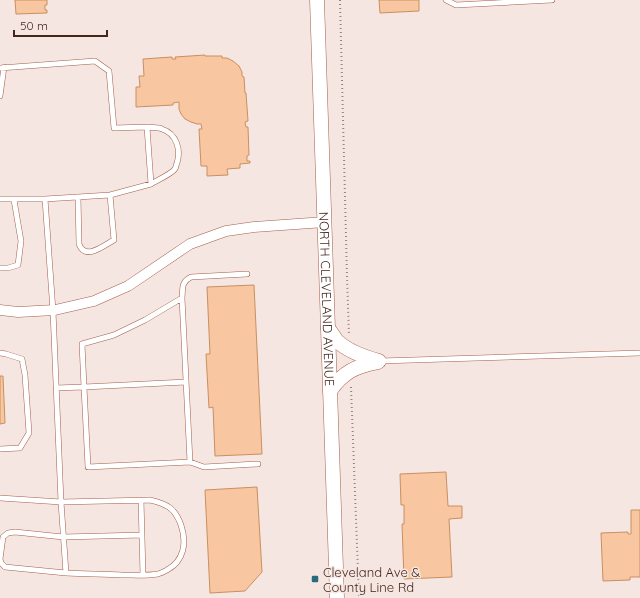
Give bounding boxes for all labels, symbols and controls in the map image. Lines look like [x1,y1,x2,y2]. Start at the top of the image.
scale bar [14,12,107,38]
text: 50 m [20,18,48,33]
street label: NORTH CLEVELAND AVENUE [316,211,338,386]
place label: Cleveland Ave & County Line Rd [323,564,420,595]
marker: Cleveland Ave & County Line Rd [310,574,320,584]

